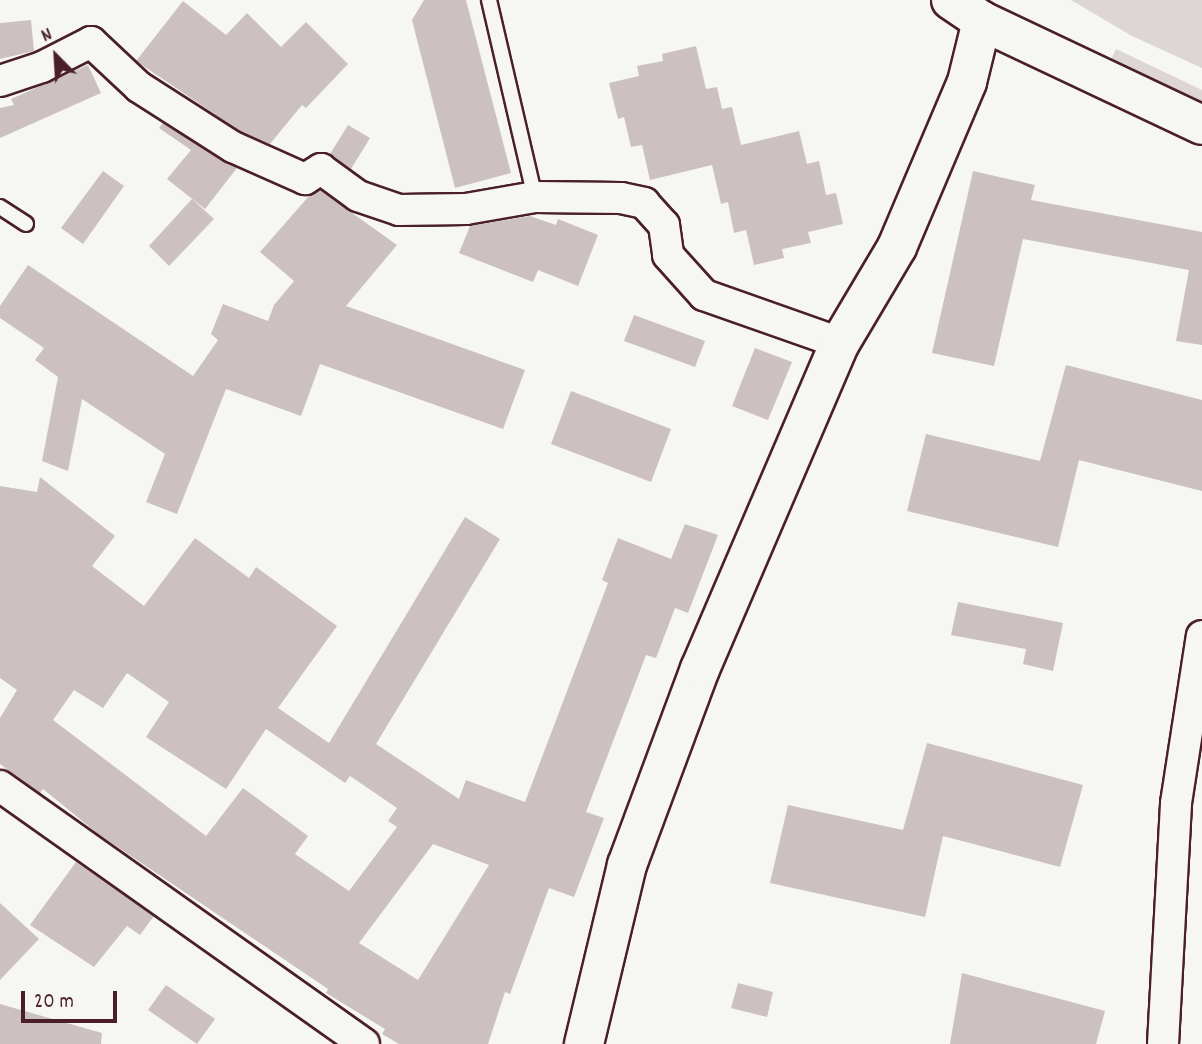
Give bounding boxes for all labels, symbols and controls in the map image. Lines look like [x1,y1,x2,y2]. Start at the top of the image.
north arrow [21,21,91,91]
text: N [37,22,57,51]
scale bar [24,978,121,1022]
text: 20 m [34,988,74,1018]

